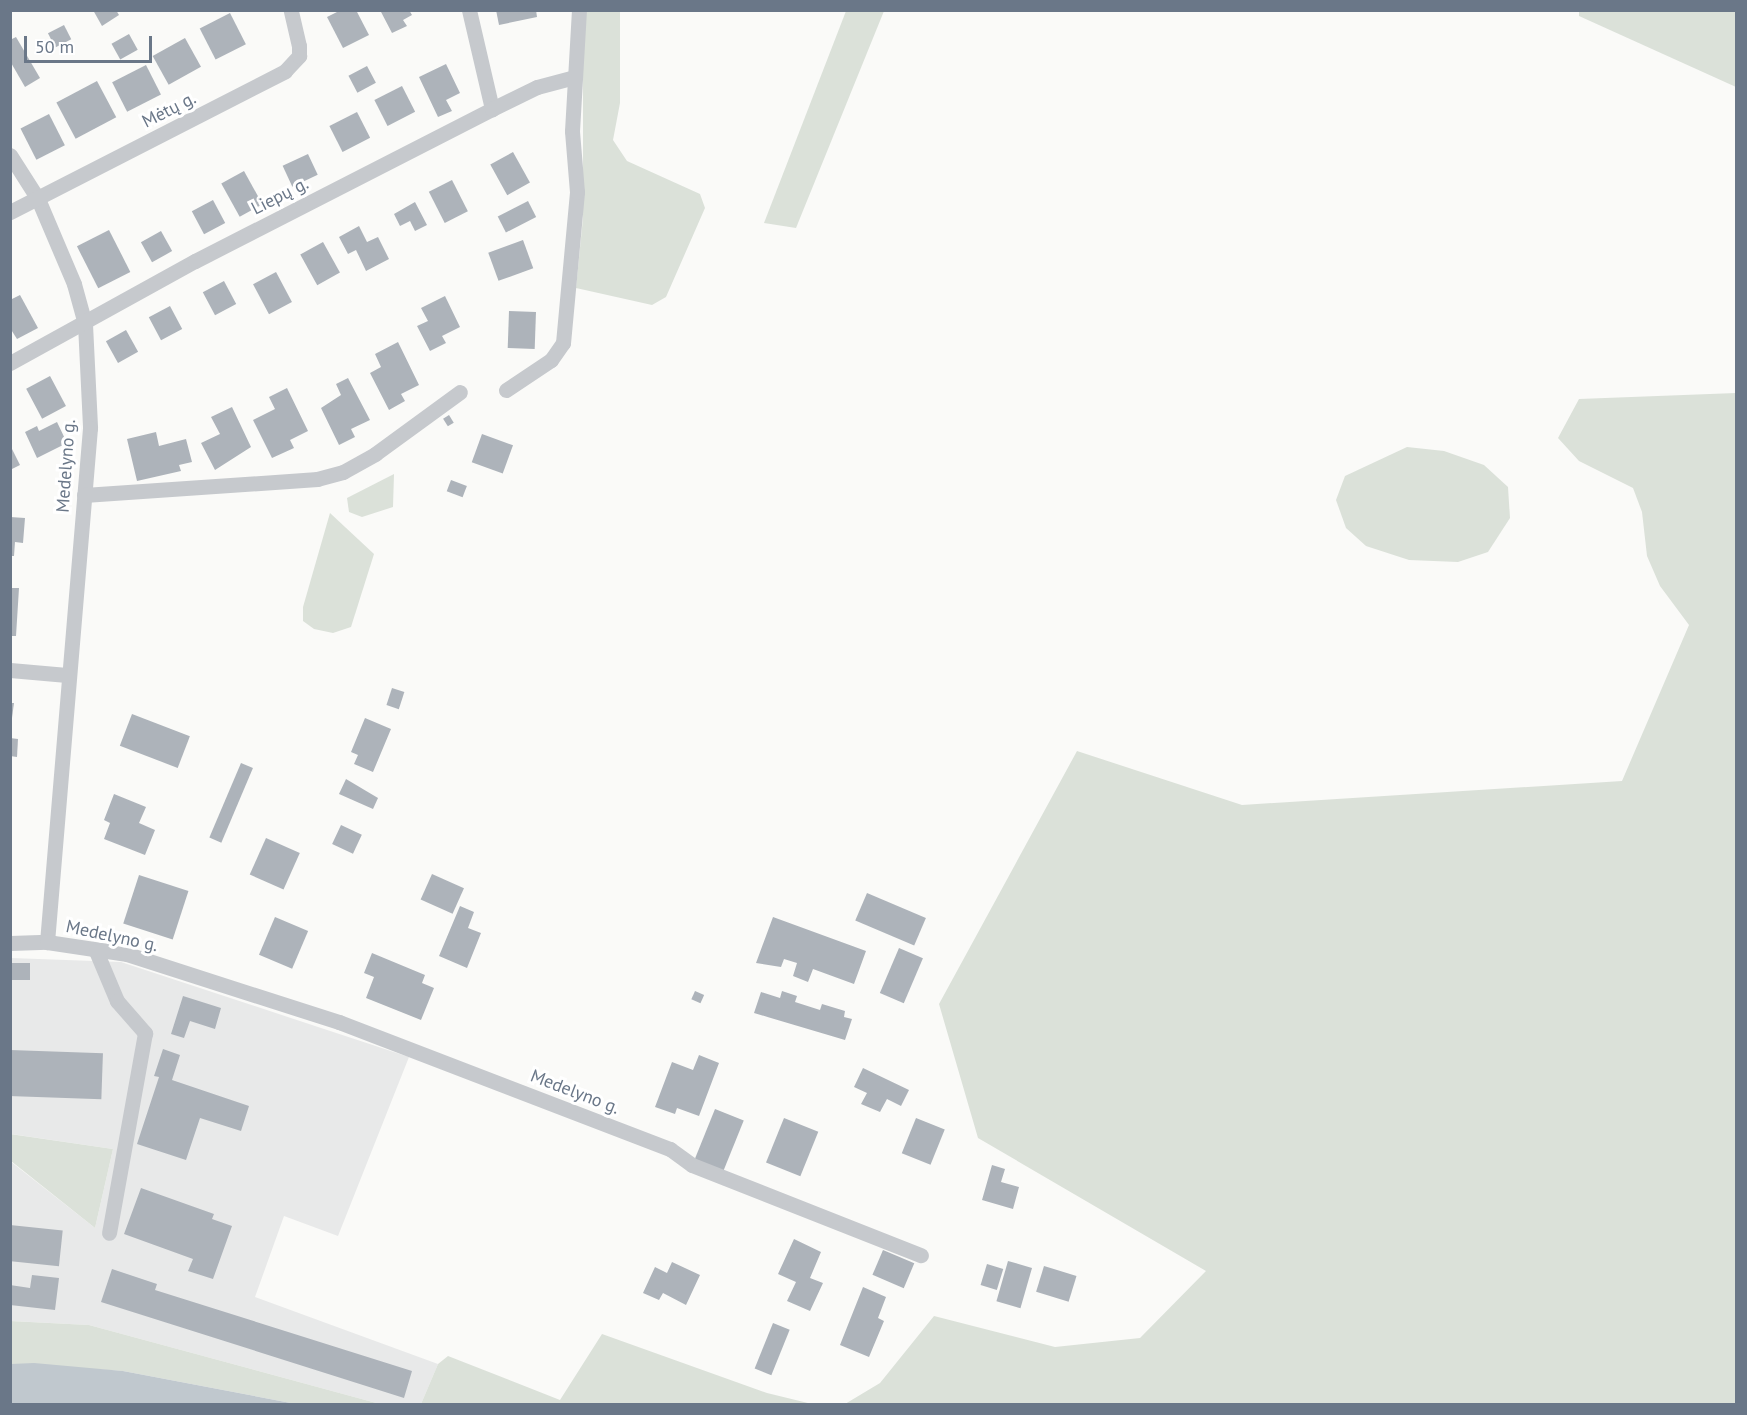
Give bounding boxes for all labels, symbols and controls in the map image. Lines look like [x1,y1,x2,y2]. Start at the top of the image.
scale bar [27,24,154,62]
text: 50 m [35,35,74,58]
street label: Mėtų g. [138,87,200,133]
street label: Liepų g. [248,173,312,219]
street label: Medelyno g. [52,419,80,513]
street label: Medelyno g. [64,916,160,956]
street label: Medelyno g. [527,1065,623,1119]

